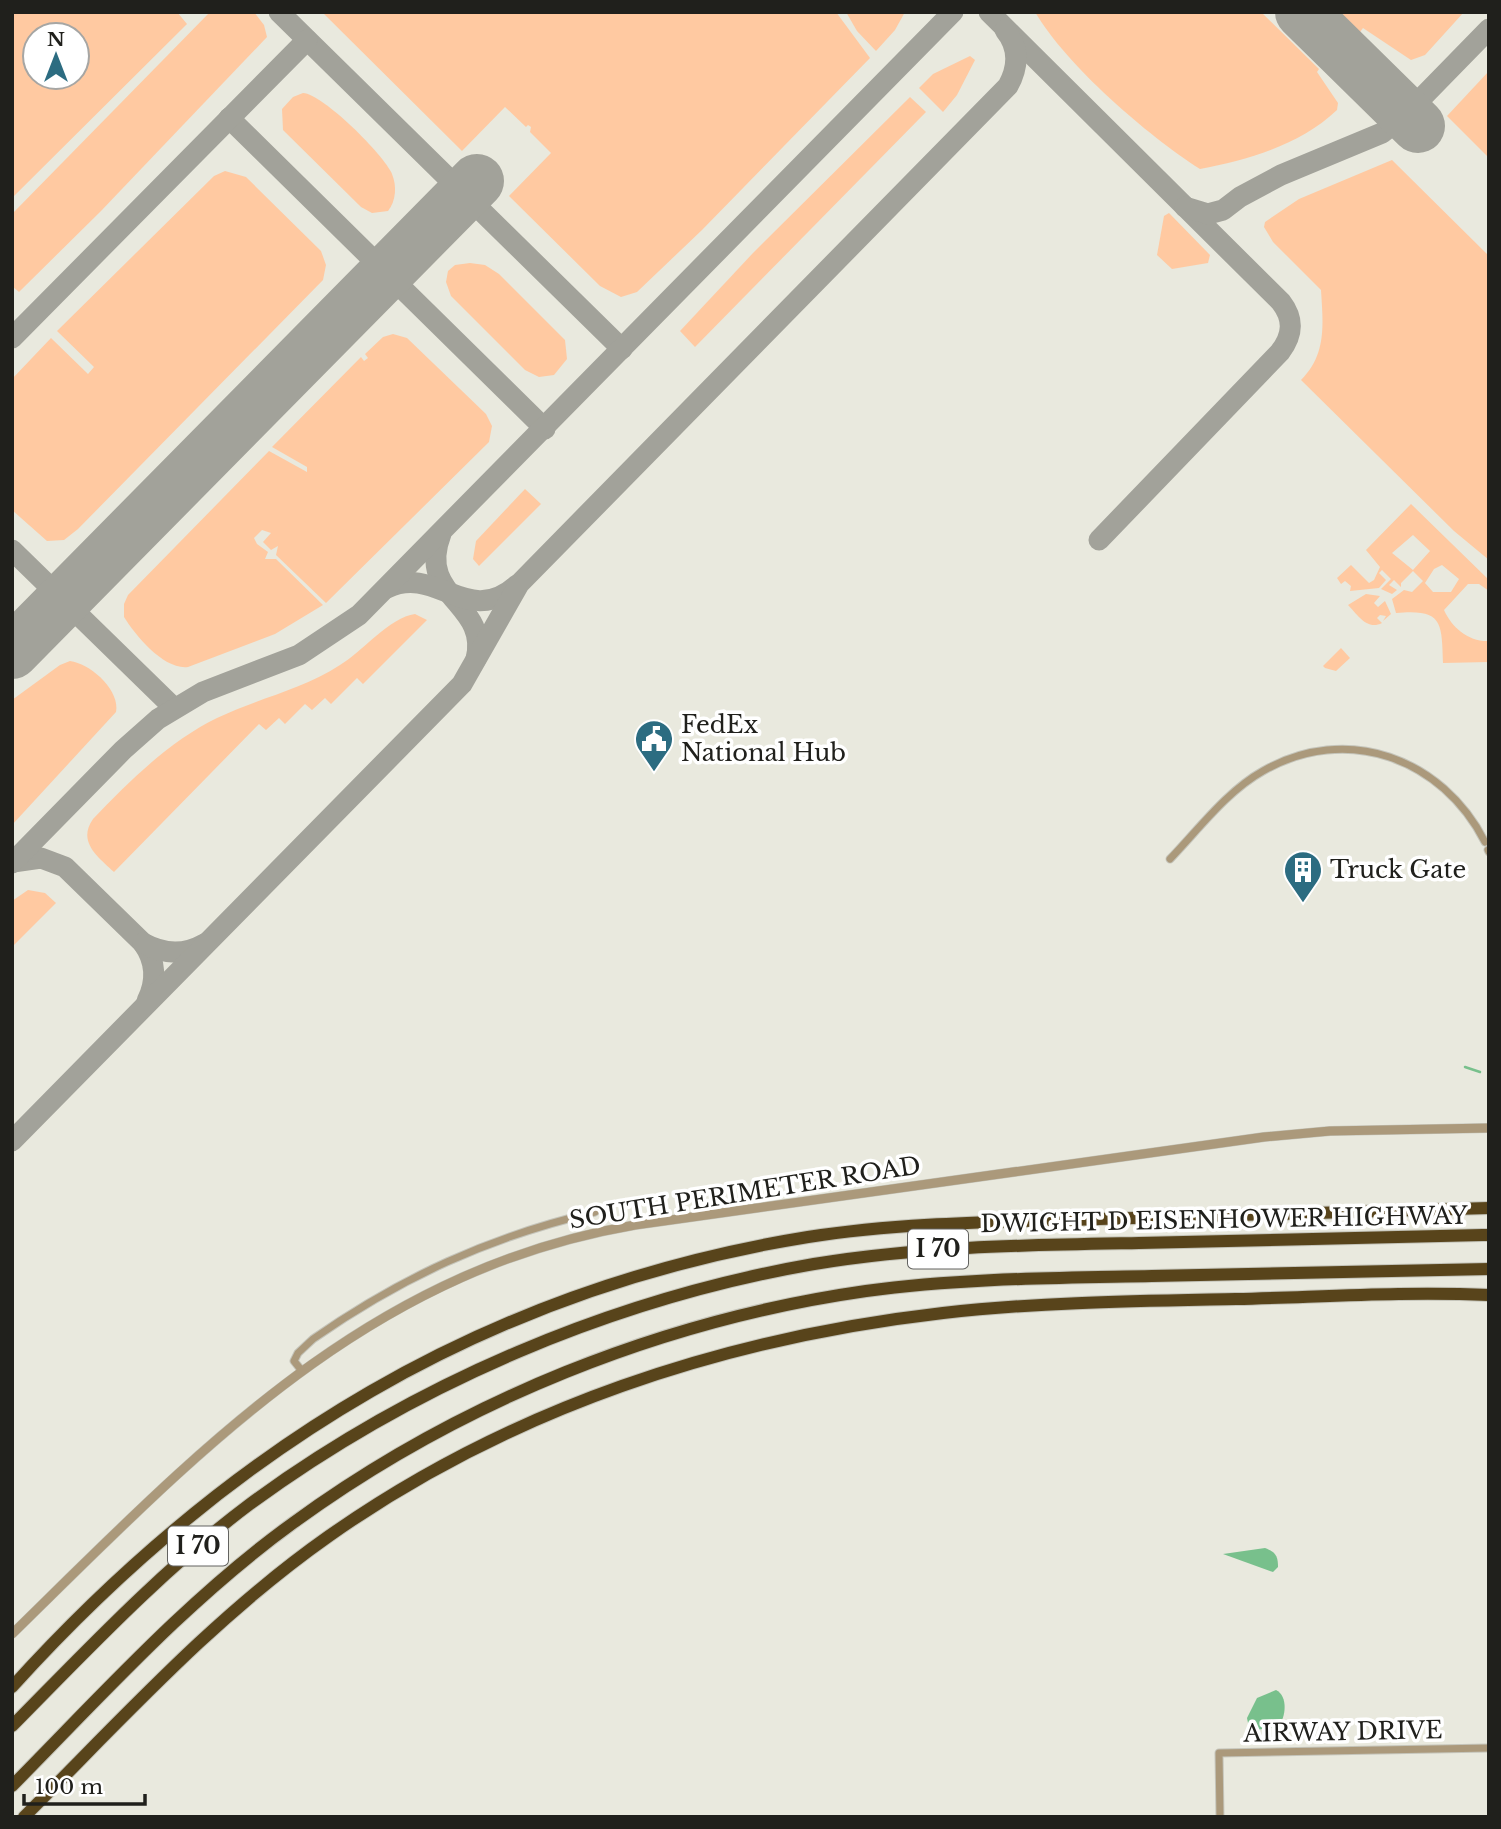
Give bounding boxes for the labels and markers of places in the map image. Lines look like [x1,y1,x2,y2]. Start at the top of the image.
place label: FedEx National Hub [681,710,846,767]
public building icon: FedEx National Hub [633,718,675,773]
building icon: Truck Gate [1282,849,1324,904]
place label: Truck Gate [1330,855,1466,884]

